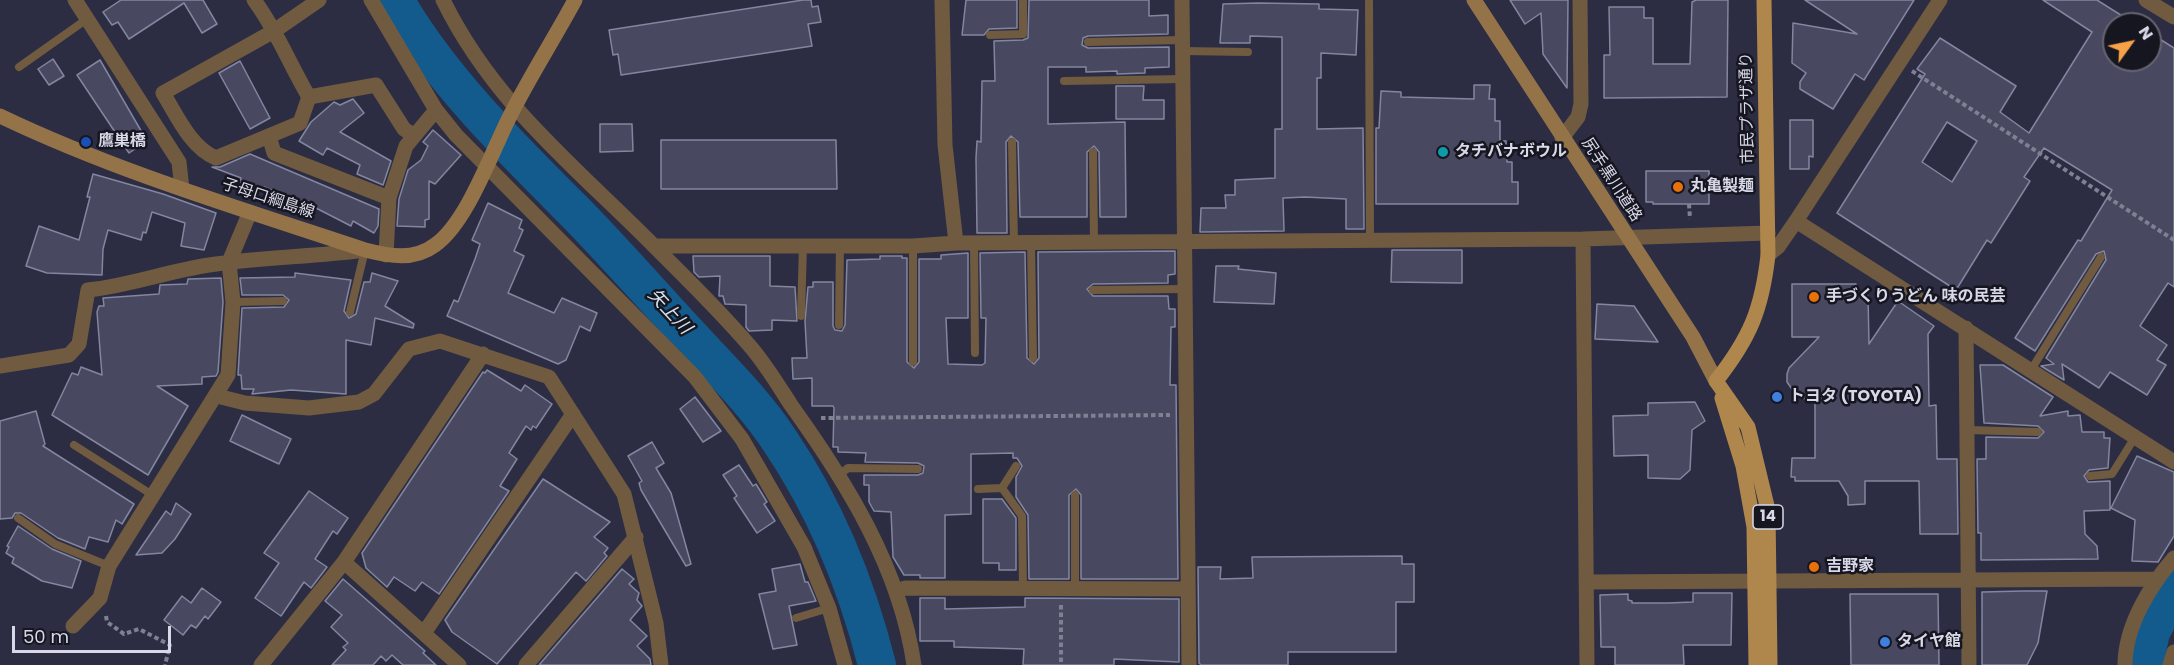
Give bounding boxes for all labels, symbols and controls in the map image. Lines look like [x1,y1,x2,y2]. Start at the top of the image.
north arrow [2102,12,2162,72]
text: N [2133,22,2159,44]
street label: 市民プラザ通り [1737,52,1759,164]
place label: 鷹巣橋 [98,132,146,152]
marker: 鷹巣橋 [79,135,93,149]
street label: 尻手黒川道路 [1577,135,1645,225]
place label: タチバナボウル [1455,142,1567,162]
marker: タチバナボウル [1436,145,1450,159]
street label: 子母口綱島線 [219,175,317,223]
place label: 丸亀製麺 [1690,177,1754,197]
marker: 丸亀製麺 [1671,180,1685,194]
water label: 矢上川 [643,285,695,339]
place label: 手づくりうどん 味の民芸 [1826,287,2005,307]
marker: 手づくりうどん 味の民芸 [1807,290,1821,304]
place label: トヨタ (TOYOTA) [1789,387,1922,407]
marker: トヨタ (TOYOTA) [1770,390,1784,404]
road number: 14 [1753,505,1783,529]
place label: 吉野家 [1826,557,1874,577]
marker: 吉野家 [1807,560,1821,574]
scale bar [15,614,174,652]
text: 50 m [23,624,69,649]
place label: タイヤ館 [1897,632,1961,652]
marker: タイヤ館 [1878,635,1892,649]

